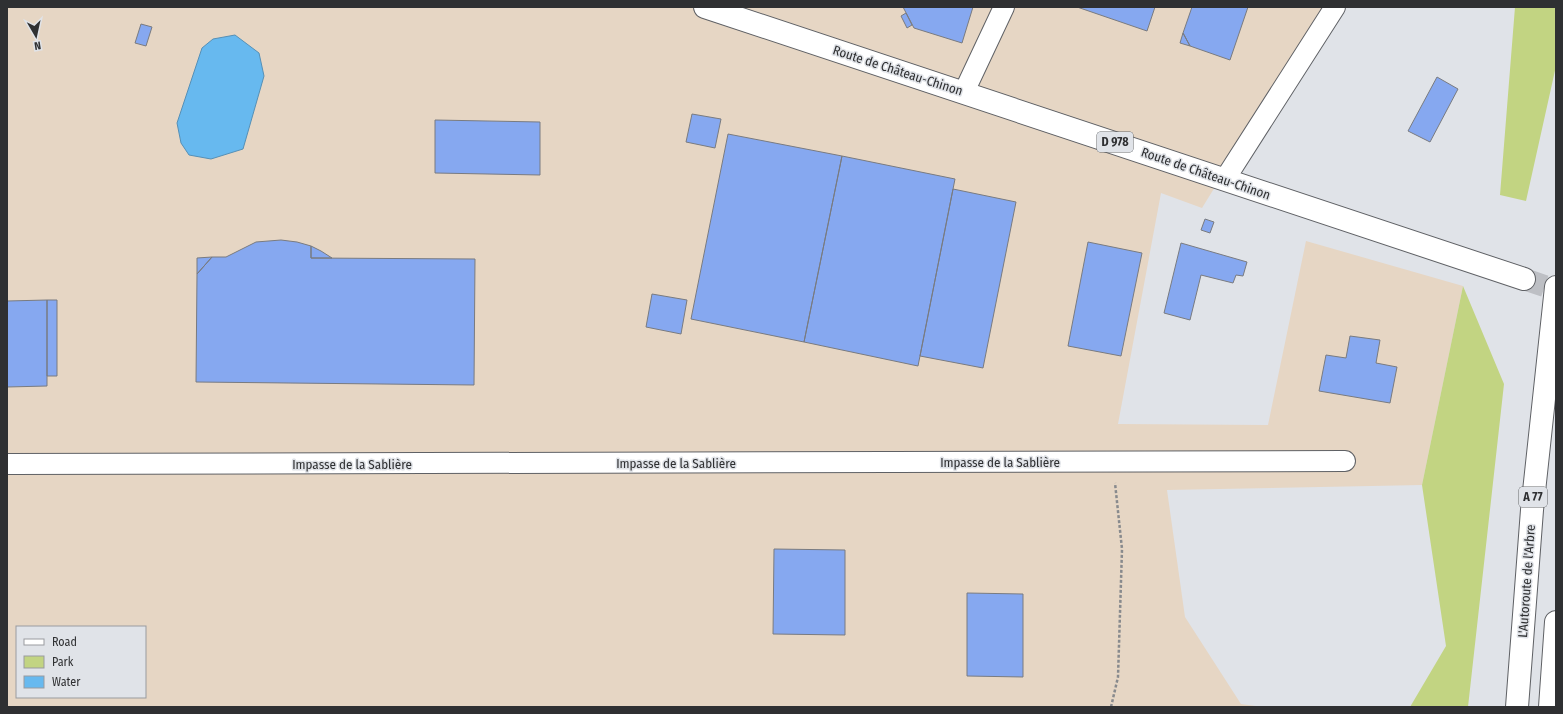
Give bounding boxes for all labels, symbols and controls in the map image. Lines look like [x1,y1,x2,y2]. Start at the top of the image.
north arrow [16,16,56,56]
text: N [33,38,42,52]
street label: Route de Château-Chinon [831,42,965,99]
road number: D 978 [1097,132,1133,152]
street label: Route de Château-Chinon [1139,144,1272,203]
street label: Impasse de la Sablière [940,455,1060,470]
street label: Impasse de la Sablière [616,456,736,471]
street label: Impasse de la Sablière [292,457,412,472]
road number: A 77 [1519,487,1547,507]
street label: L'Autoroute de l'Arbre [1515,524,1538,638]
legend [16,626,146,698]
text: Road [52,635,77,649]
text: Park [52,655,74,669]
text: Water [52,675,81,689]

